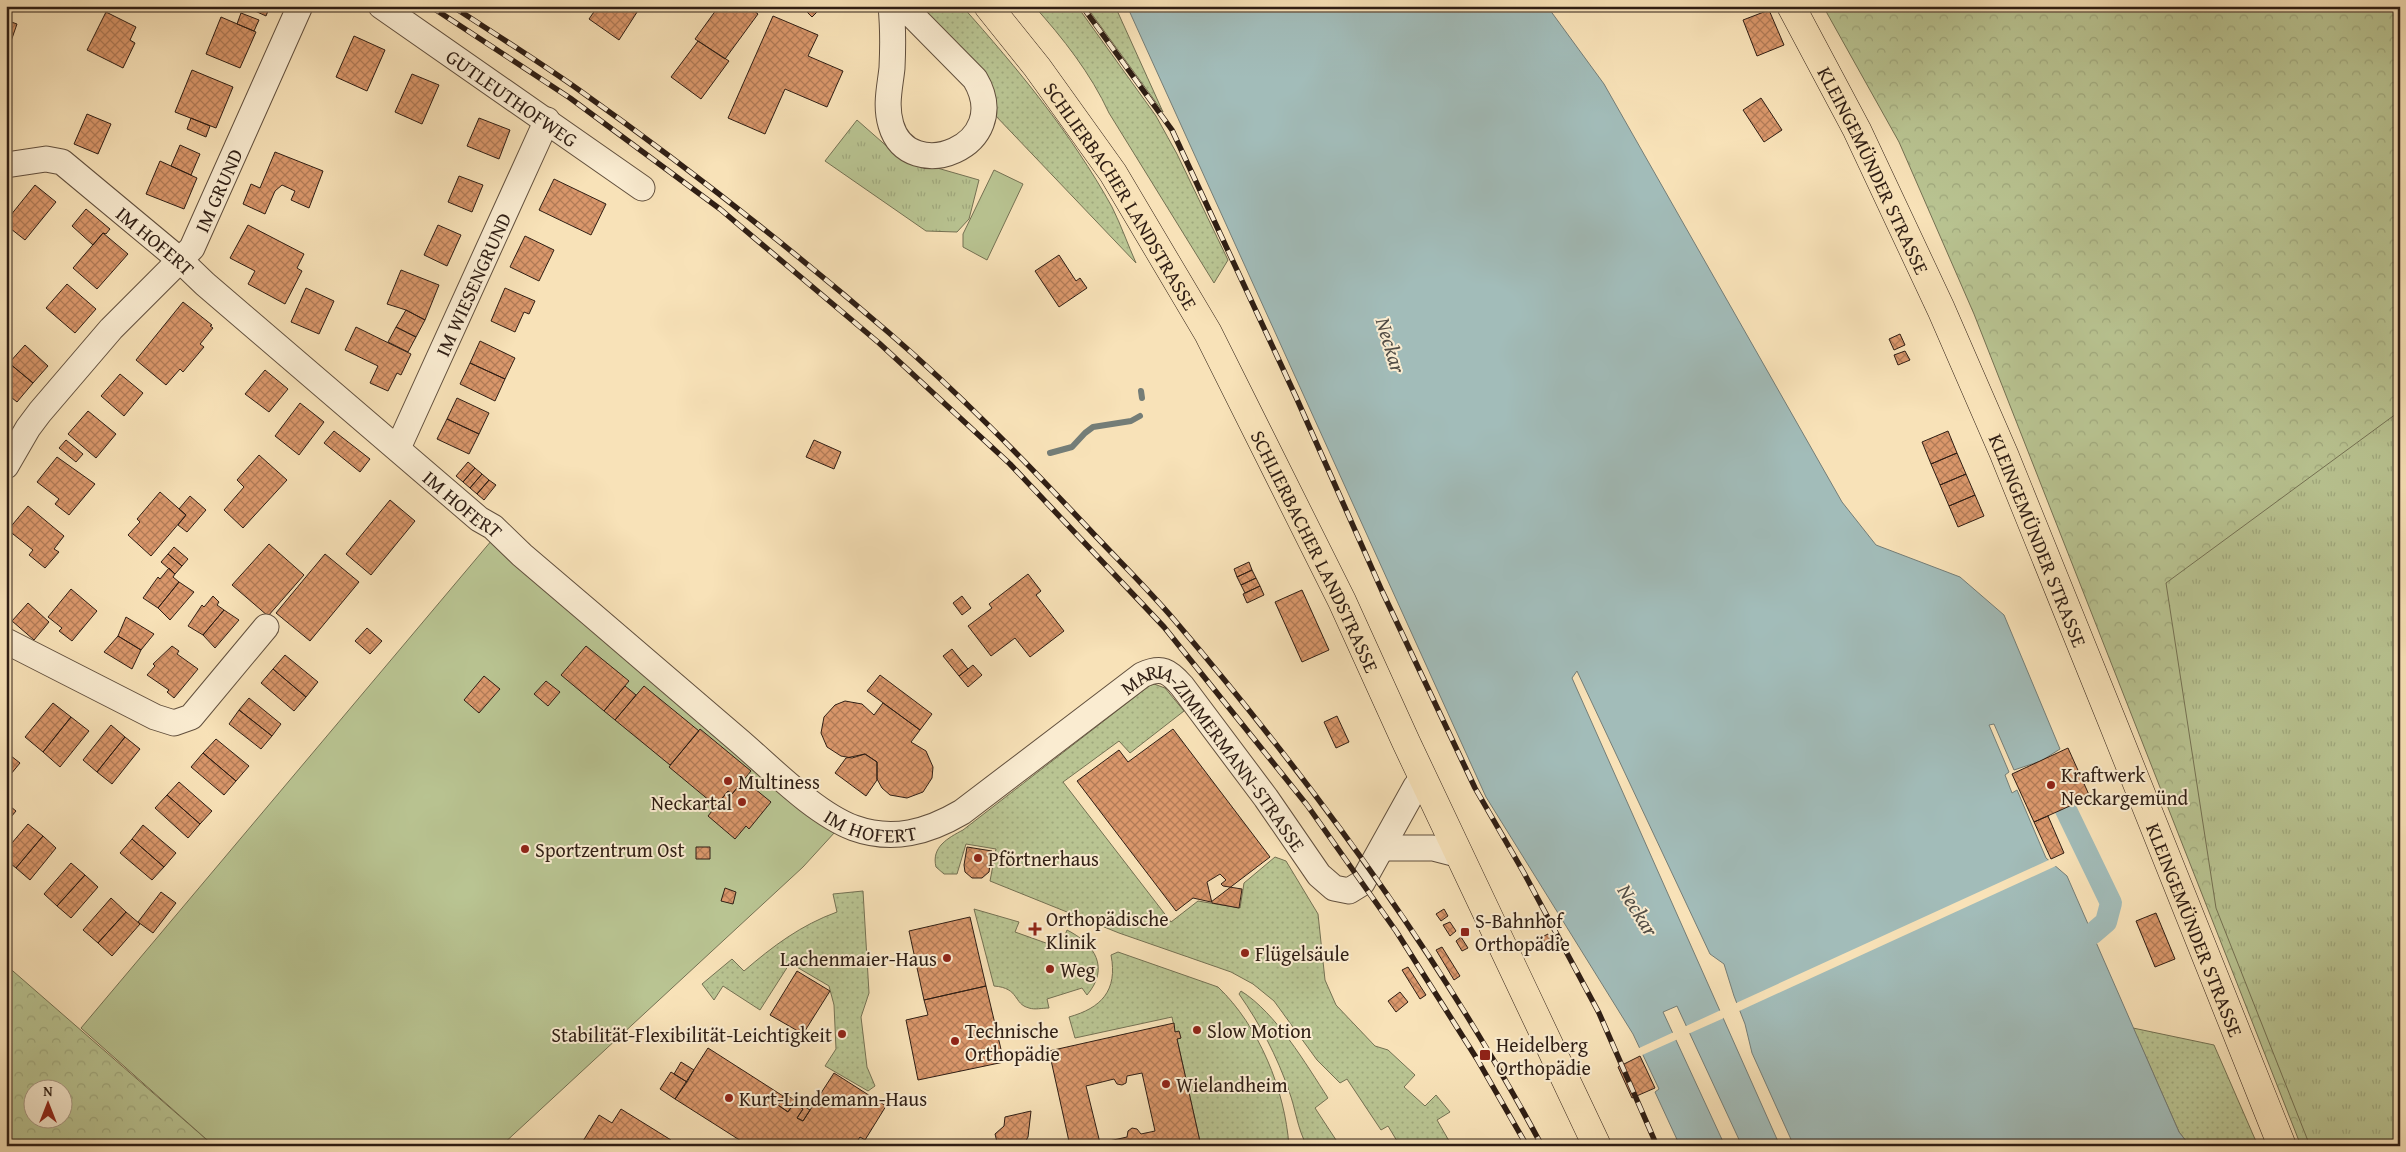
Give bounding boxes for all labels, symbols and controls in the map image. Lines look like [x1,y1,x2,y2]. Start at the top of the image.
street label: GUTLEUTHOFWEG [441,41,584,154]
street label: KLEINGEMÜNDER STRASSE [1811,61,1937,279]
street label: SCHLIERBACHER LANDSTRASSE [1037,75,1205,315]
street label: IM GRUND [186,144,249,237]
street label: IM HOFERT [110,199,202,282]
street label: IM WIESENGRUND [427,208,518,361]
water label: Neckar [1368,313,1414,378]
street label: SCHLIERBACHER LANDSTRASSE [1244,425,1387,677]
street label: KLEINGEMÜNDER STRASSE [1982,429,2095,651]
street label: IM HOFERT [417,463,510,544]
street label: MARIA-ZIMMERMANN-STRASSE [1114,656,1313,857]
place label: Kraftwerk Neckargemünd [2061,760,2189,812]
place label: Multiness [738,767,820,796]
marker: Multiness [722,775,734,787]
marker: Kraftwerk Neckargemünd [2045,779,2057,791]
place label: Neckartal [651,788,732,817]
marker: Neckartal [736,796,748,808]
street label: IM HOFERT [819,801,919,849]
street label: KLEINGEMÜNDER STRASSE [2140,818,2251,1041]
place label: Sportzentrum Ost [535,835,684,864]
marker: Sportzentrum Ost [519,843,531,855]
place label: Pförtnerhaus [988,844,1099,873]
marker: Pförtnerhaus [972,852,984,864]
water label: Neckar [1609,877,1667,943]
place label: Orthopädische Klinik [1046,904,1169,956]
place label: S-Bahnhof Orthopädie [1475,906,1570,958]
marker: Orthopädische Klinik [1028,922,1042,936]
marker: S-Bahnhof Orthopädie [1459,926,1471,938]
place label: Flügelsäule [1255,939,1349,968]
place label: Lachenmaier-Haus [780,944,937,973]
marker: Flügelsäule [1239,947,1251,959]
marker: Lachenmaier-Haus [941,952,953,964]
place label: Weg [1060,955,1096,984]
marker: Weg [1044,963,1056,975]
place label: Technische Orthopädie [965,1016,1060,1068]
place label: Slow Motion [1207,1016,1312,1045]
place label: Stabilität-Flexibilität-Leichtigkeit [551,1020,832,1049]
marker: Slow Motion [1191,1024,1203,1036]
marker: Stabilität-Flexibilität-Leichtigkeit [836,1028,848,1040]
place label: Heidelberg Orthopädie [1496,1030,1591,1082]
marker: Technische Orthopädie [949,1035,961,1047]
marker: Heidelberg Orthopädie [1478,1048,1492,1062]
place label: Wielandheim [1176,1070,1288,1099]
marker: Wielandheim [1160,1078,1172,1090]
north arrow [22,1080,72,1130]
text: N [43,1081,53,1101]
place label: Kurt-Lindemann-Haus [739,1084,927,1113]
marker: Kurt-Lindemann-Haus [723,1092,735,1104]

